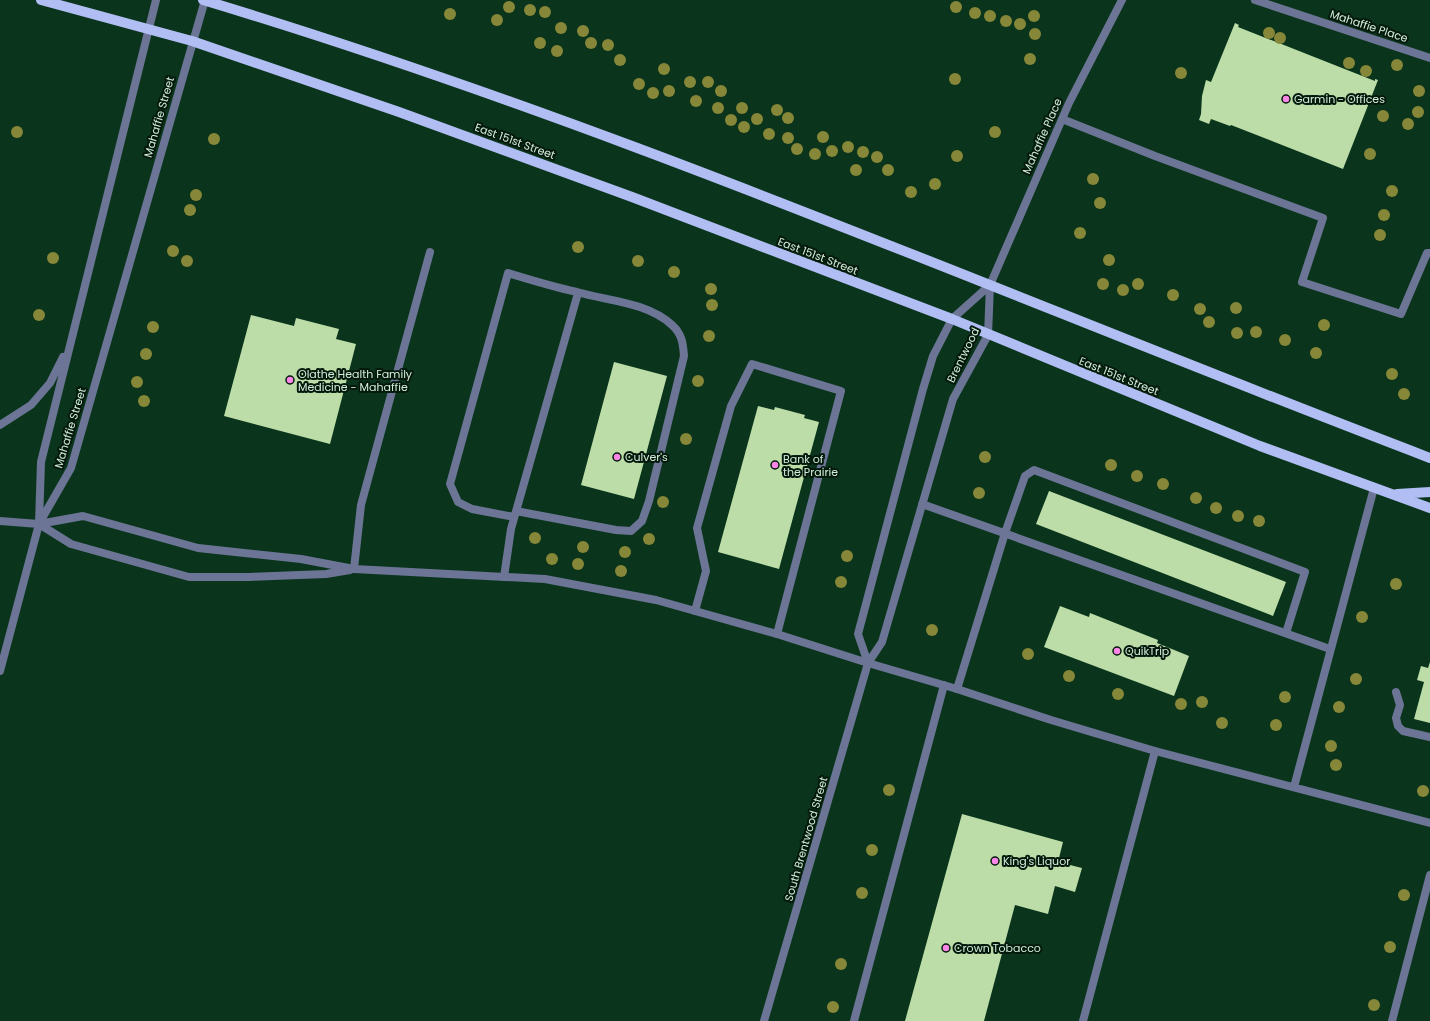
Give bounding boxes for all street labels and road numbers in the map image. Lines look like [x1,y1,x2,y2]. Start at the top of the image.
street label: Mahaffie Place [1328,6,1410,46]
street label: Mahaffie Street [140,75,178,159]
street label: Mahaffie Place [1018,96,1066,176]
street label: East 151st Street [473,119,557,163]
street label: East 151st Street [776,233,860,279]
street label: Brentwood [943,325,983,385]
street label: East 151st Street [1077,353,1161,399]
street label: Mahaffie Street [50,386,90,470]
street label: South Brentwood Street [781,775,831,903]

